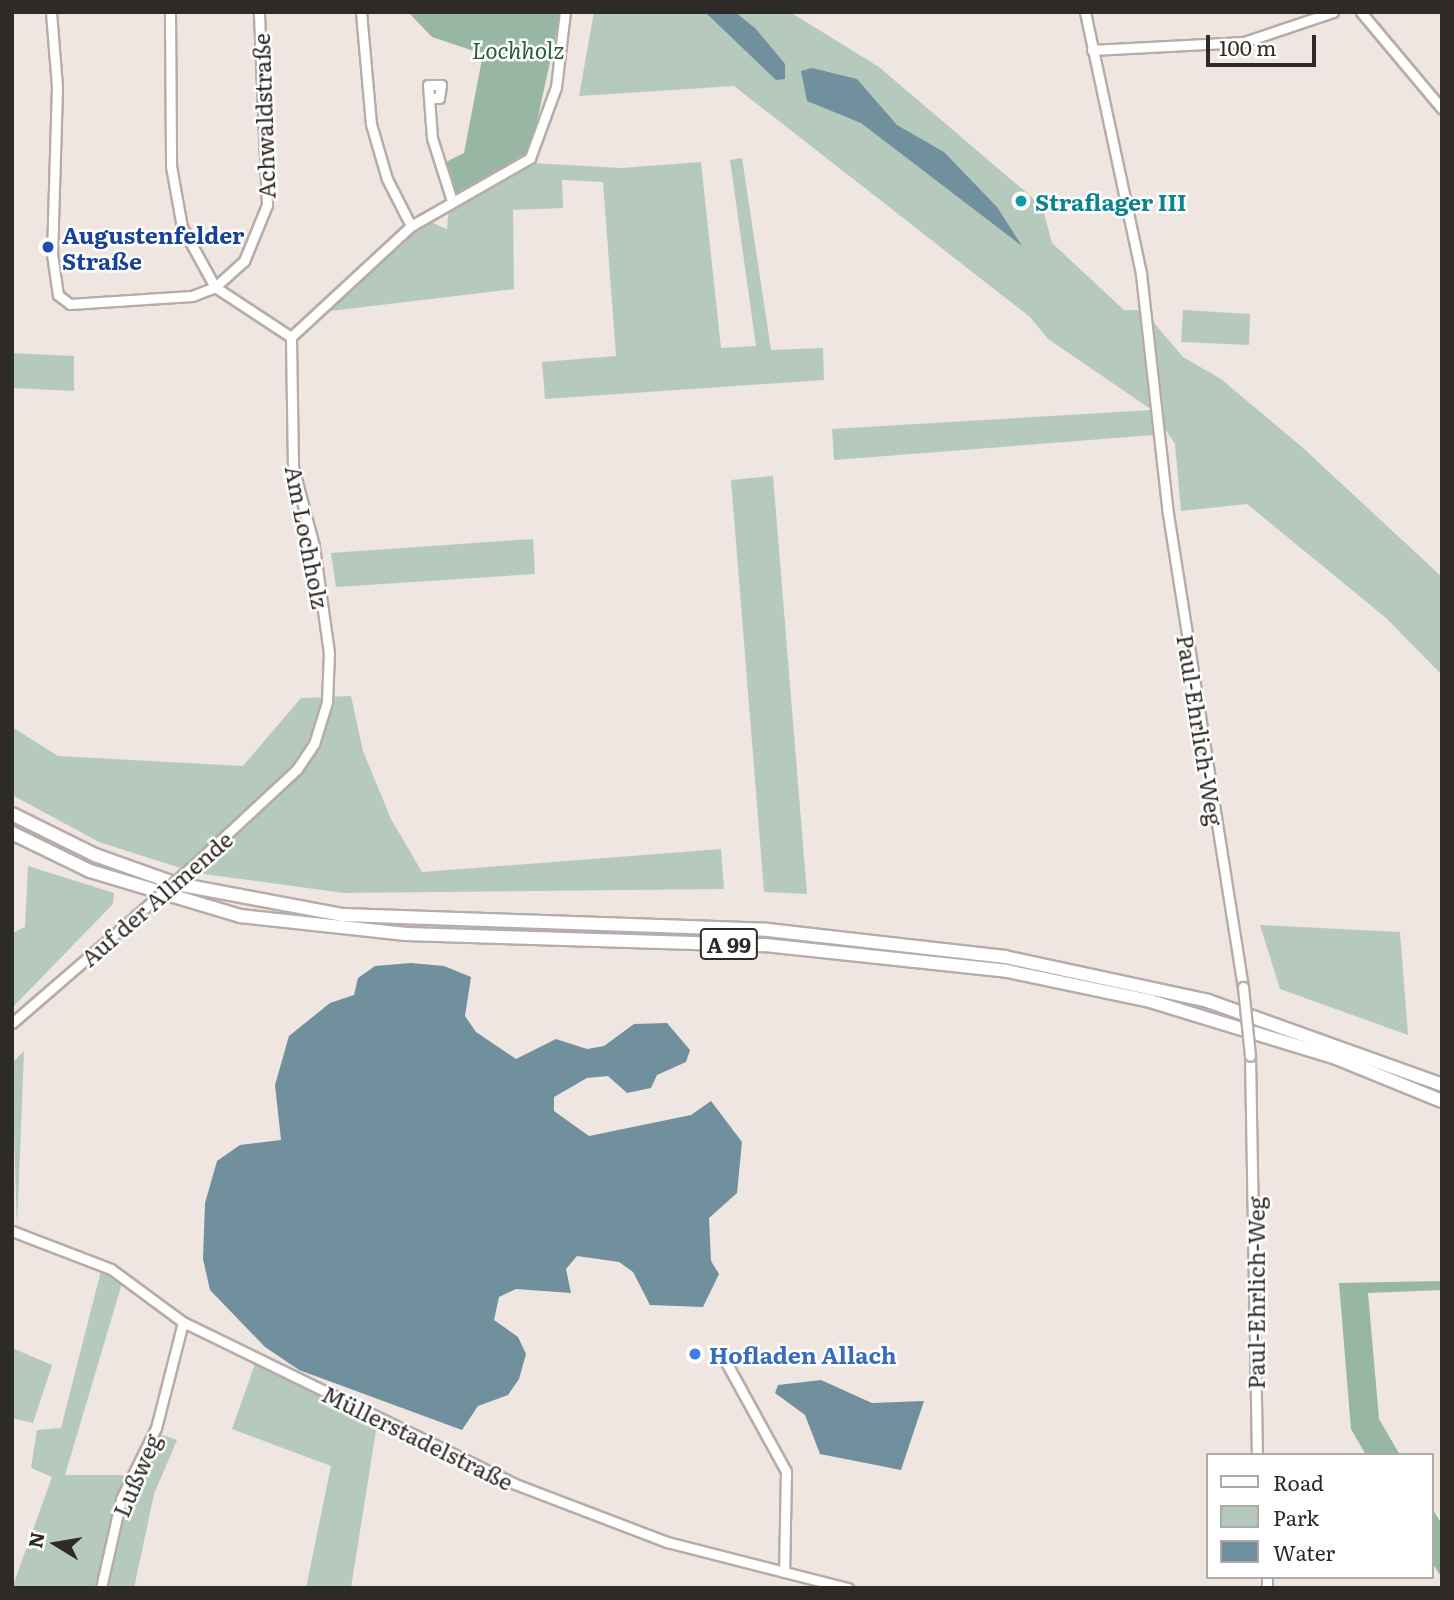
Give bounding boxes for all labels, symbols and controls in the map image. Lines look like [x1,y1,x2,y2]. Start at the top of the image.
scale bar [1209,21,1319,65]
text: 100 m [1219,31,1276,62]
street label: Achwaldstraße [246,33,280,199]
park label: Lochholz [472,35,564,63]
place label: Straflager III [1035,187,1187,215]
marker: Straflager III [1013,193,1029,209]
place label: Augustenfelder Straße [62,220,244,274]
marker: Augustenfelder Straße [40,239,56,255]
street label: Am Lochholz [281,463,335,611]
street label: Paul-Ehrlich-Weg [1172,633,1230,827]
street label: Auf der Allmende [74,825,238,971]
road number: A 99 [699,926,759,962]
street label: Paul-Ehrlich-Weg [1241,1197,1269,1389]
place label: Hofladen Allach [709,1340,897,1368]
marker: Hofladen Allach [687,1346,703,1362]
street label: Müllerstadelstraße [318,1379,518,1495]
street label: Lußweg [106,1429,166,1521]
legend [1206,1453,1433,1579]
text: Road [1273,1466,1324,1497]
text: Park [1273,1501,1319,1532]
north arrow [21,1509,91,1579]
text: N [20,1529,51,1551]
text: Water [1273,1536,1335,1567]

